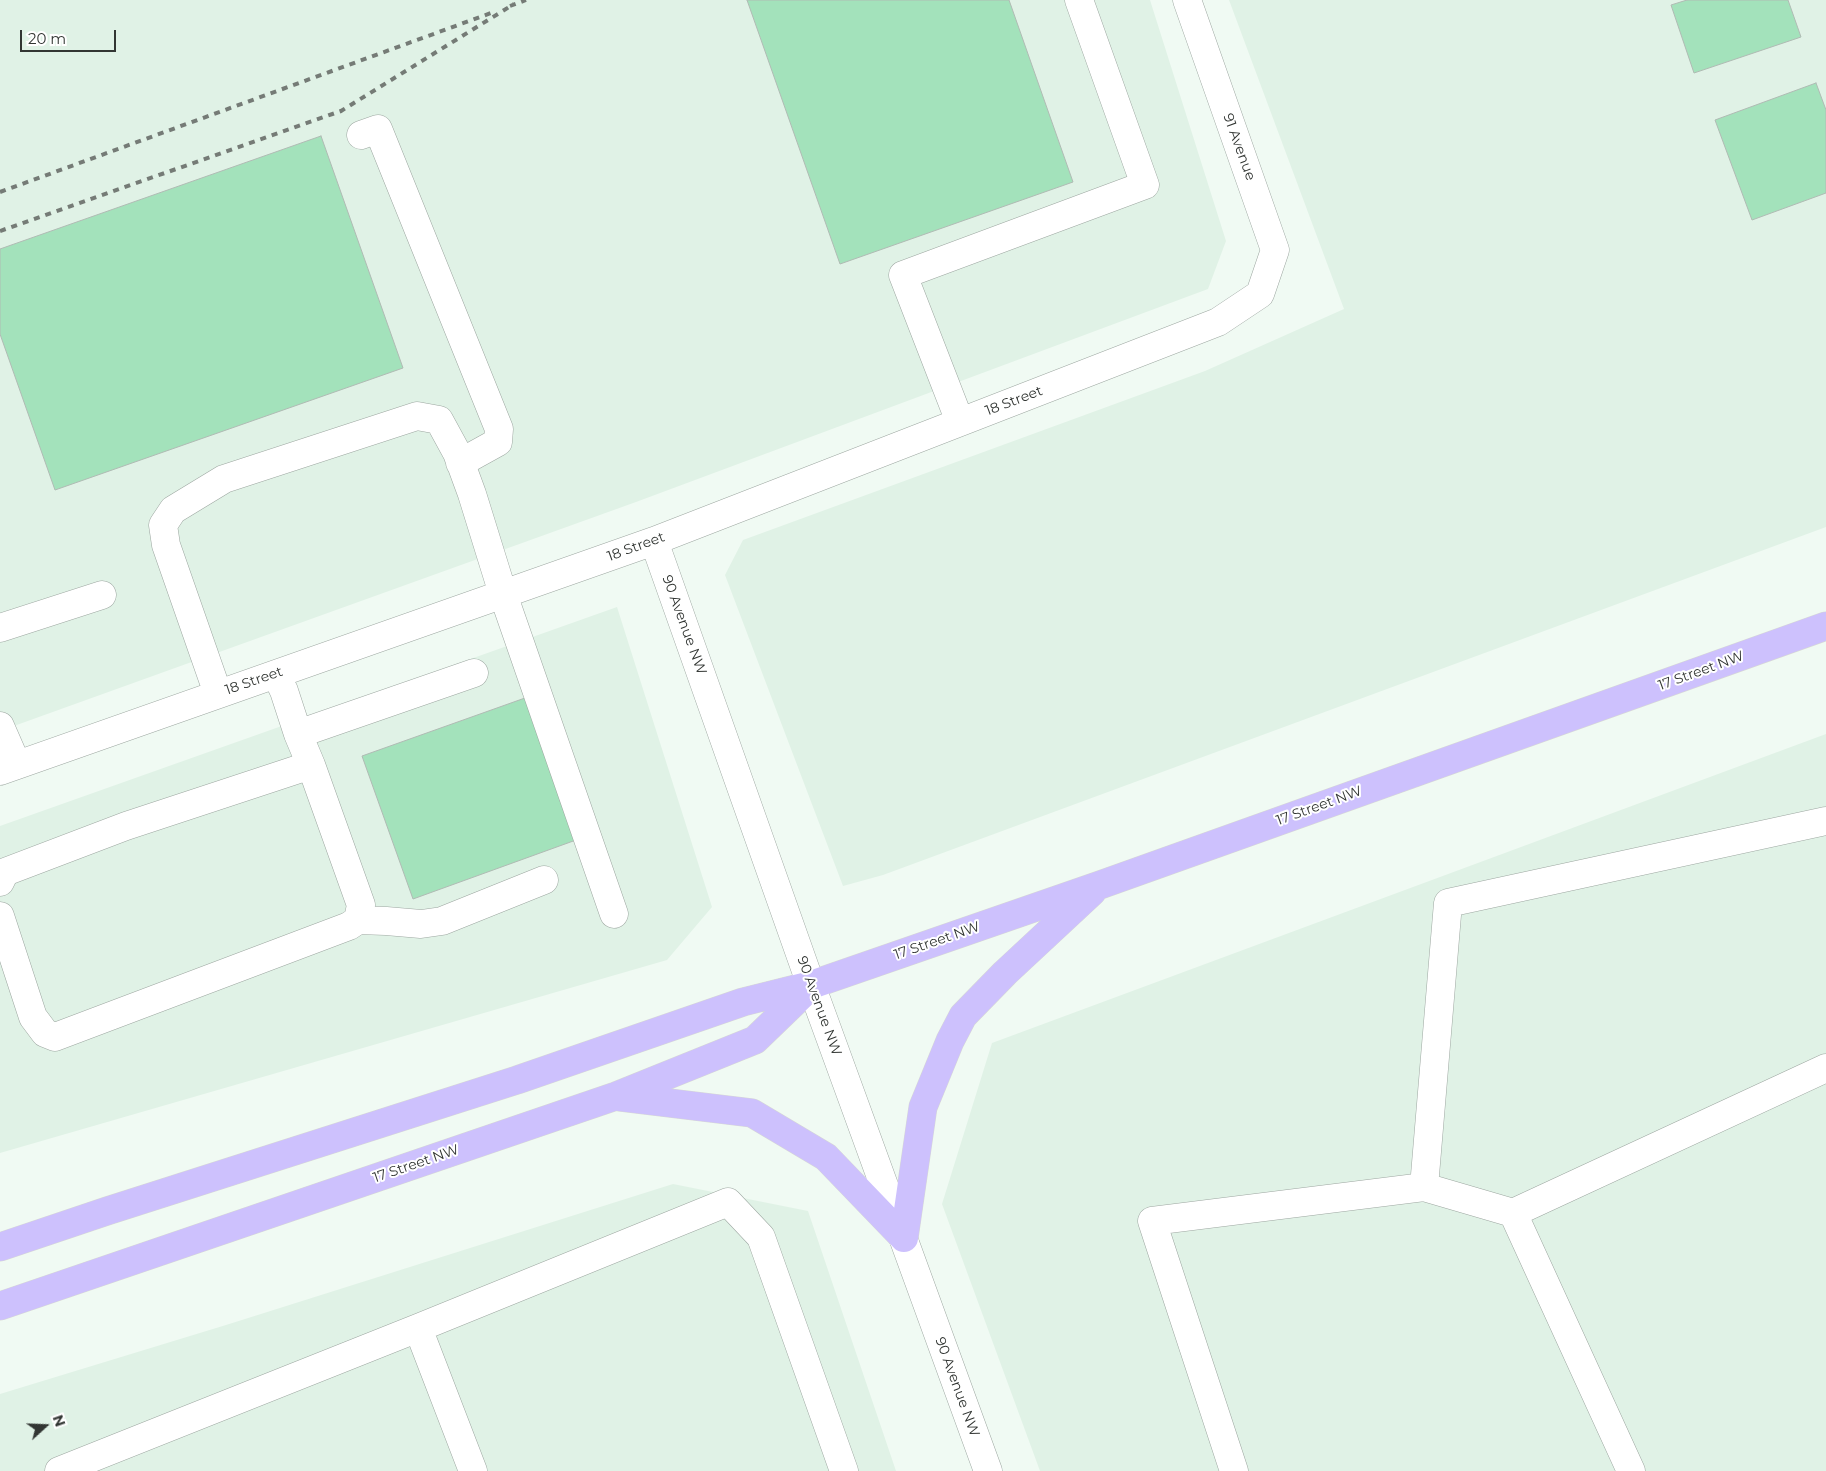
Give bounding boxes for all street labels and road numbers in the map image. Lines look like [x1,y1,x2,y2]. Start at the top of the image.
street label: 91 Avenue [1219,111,1259,183]
street label: 18 Street [983,382,1045,420]
street label: 18 Street [605,529,667,565]
street label: 90 Avenue NW [658,573,710,677]
street label: 17 Street NW [1656,648,1746,694]
street label: 18 Street [223,663,285,699]
street label: 17 Street NW [1274,783,1364,829]
street label: 17 Street NW [892,918,982,964]
street label: 90 Avenue NW [793,954,845,1058]
street label: 17 Street NW [371,1141,461,1187]
street label: 90 Avenue NW [931,1335,983,1439]

